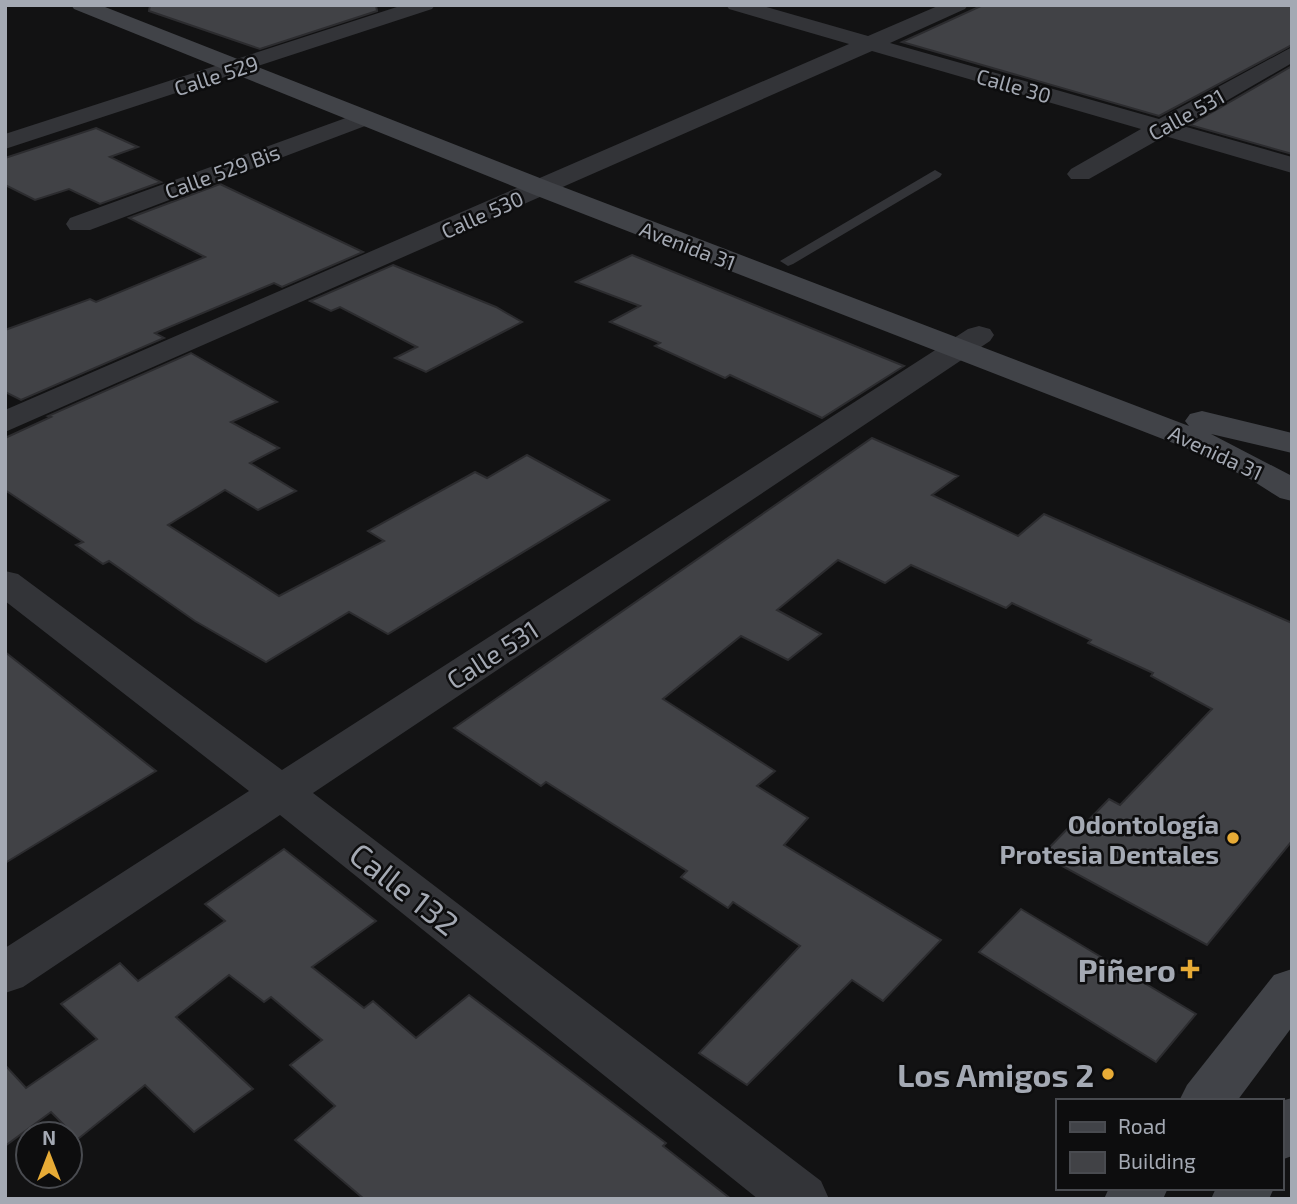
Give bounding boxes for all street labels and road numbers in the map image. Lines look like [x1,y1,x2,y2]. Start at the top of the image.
street label: Calle 529 [171,50,261,100]
street label: Calle 30 [974,62,1054,108]
street label: Calle 531 [1144,83,1228,145]
street label: Calle 529 Bis [161,139,283,203]
street label: Calle 530 [437,185,527,243]
street label: Avenida 31 [637,215,739,275]
street label: Avenida 31 [1165,419,1267,485]
street label: Calle 531 [440,613,544,695]
street label: Calle 132 [343,834,467,942]

